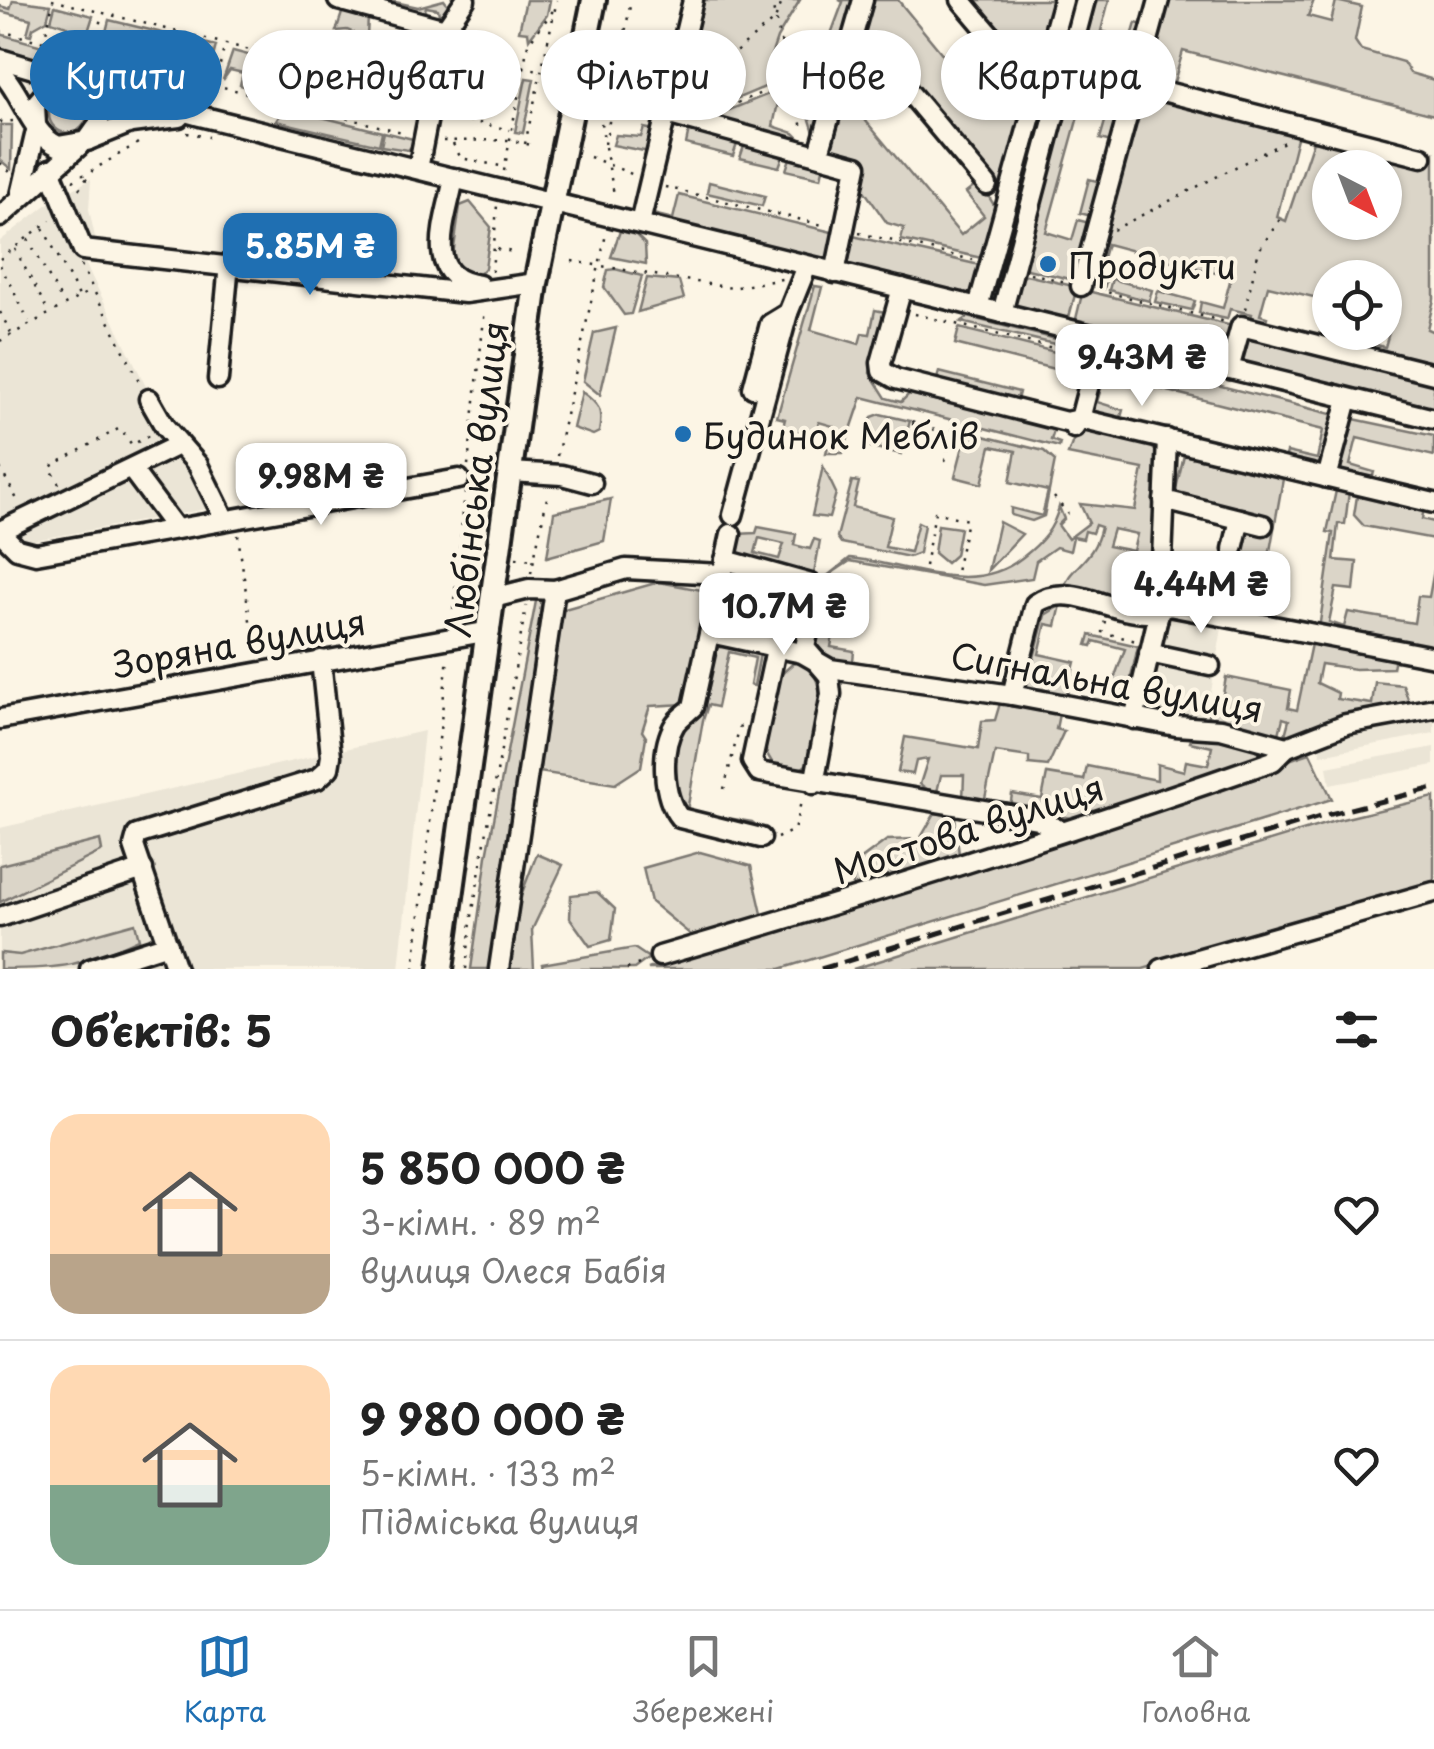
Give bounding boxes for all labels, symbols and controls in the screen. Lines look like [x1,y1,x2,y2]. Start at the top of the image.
chip: Купити [30,30,222,120]
chip: Орендувати [242,30,521,120]
chip: Фільтри [541,30,746,120]
chip: Нове [766,30,921,120]
chip: Квартира [941,30,1176,120]
north arrow [1312,150,1402,240]
map controls [1312,150,1402,350]
pin: 5.85M ₴ [218,213,402,298]
text: 5.85M ₴ [245,221,375,269]
place label: Продукти [1068,238,1236,291]
marker: Продукти [1037,253,1059,275]
button: locate [1312,260,1402,350]
street label: Любінська вулиця [429,318,521,640]
pin: 9.43M ₴ [1050,324,1234,409]
text: 9.43M ₴ [1077,332,1207,380]
place label: Будинок Меблів [703,408,979,461]
marker: Будинок Меблів [672,423,694,445]
pin: 9.98M ₴ [229,443,413,528]
text: 9.98M ₴ [258,451,384,499]
pin: 4.44M ₴ [1109,551,1293,636]
text: 4.44M ₴ [1133,559,1269,607]
pin: 10.7M ₴ [692,573,876,658]
text: 10.7M ₴ [721,581,847,629]
street label: Зоряна вулиця [108,594,370,690]
street label: Сигнальна вулиця [947,627,1267,735]
street label: Мостова вулиця [826,759,1110,897]
text: Об’єктів: 5 [50,998,272,1061]
icon: filters [1329,1002,1384,1057]
text: 5 850 000 ₴ [360,1135,625,1198]
icon: home [130,1154,250,1274]
icon: heart [1329,1187,1384,1242]
text: 3-кімн. · 89 m² [360,1198,601,1246]
text: вулиця Олеся Бабія [360,1246,667,1294]
text: 9 980 000 ₴ [360,1386,625,1449]
icon: home [130,1405,250,1525]
icon: heart [1329,1438,1384,1493]
text: 5-кімн. · 133 m² [360,1449,616,1497]
text: Підміська вулиця [360,1497,640,1545]
tab: Карта [184,1629,266,1732]
tab: Збережені [633,1629,774,1732]
tab: Головна [1142,1629,1250,1732]

